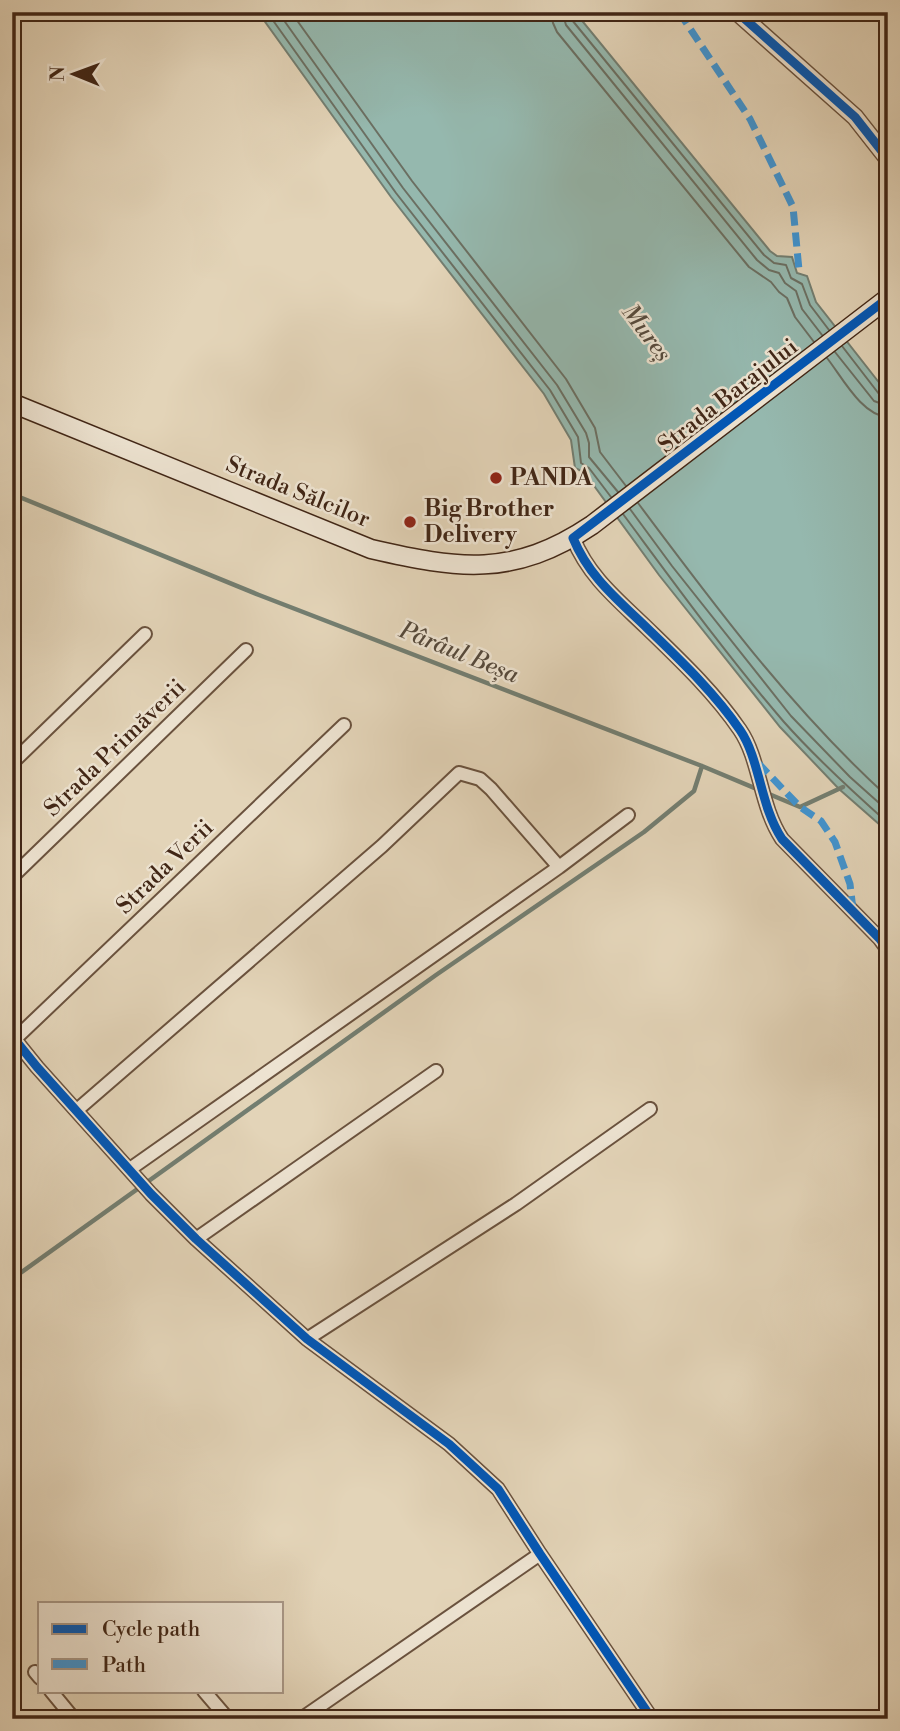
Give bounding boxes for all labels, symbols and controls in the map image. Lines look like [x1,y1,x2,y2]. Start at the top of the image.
north arrow [38,38,108,108]
text: N [46,66,70,81]
water label: Mureș [615,298,677,368]
street label: Strada Barajului [653,333,803,459]
street label: Strada Sălcilor [222,450,374,534]
place label: PANDA [510,464,593,492]
marker: PANDA [488,470,504,486]
place label: Big Brother Delivery [424,495,554,549]
marker: Big Brother Delivery [402,514,418,530]
water label: Pârâul Beșa [394,615,524,691]
street label: Strada Primăverii [38,673,192,823]
street label: Strada Verii [111,814,219,920]
legend [38,1602,284,1692]
text: Cycle path [102,1617,201,1643]
text: Path [102,1653,147,1679]

